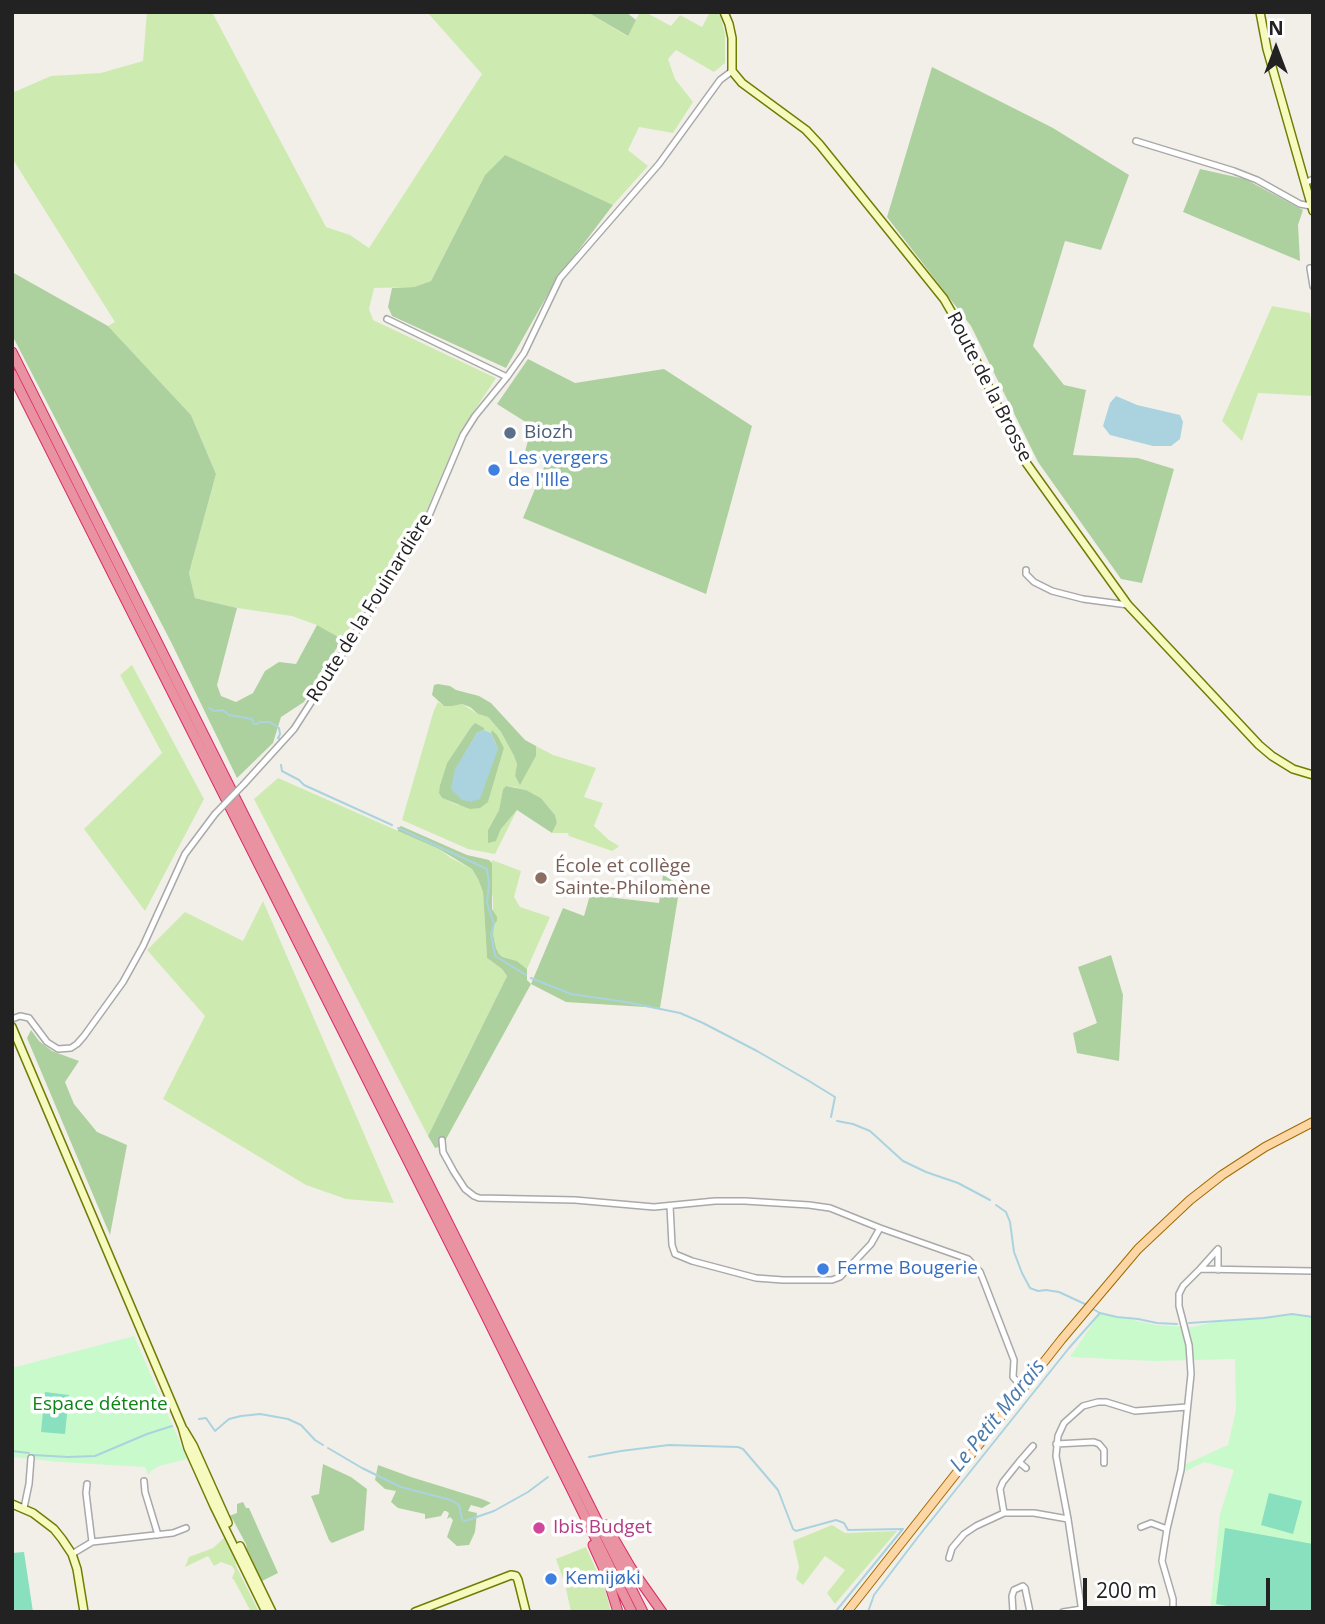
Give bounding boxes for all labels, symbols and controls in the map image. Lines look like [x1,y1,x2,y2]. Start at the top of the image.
north arrow [1241,14,1311,84]
text: N [1268,15,1284,41]
street label: Route de la Brosse [941,308,1037,466]
place label: Biozh [524,422,573,444]
marker: Biozh [502,425,518,441]
place label: Les vergers de l'Ille [508,448,608,492]
marker: Les vergers de l'Ille [486,462,502,478]
street label: Route de la Fouinardière [303,510,437,706]
place label: École et collège Sainte-Philomène [555,856,711,900]
marker: École et collège Sainte-Philomène [533,870,549,886]
place label: Ferme Bougerie [837,1258,978,1280]
marker: Ferme Bougerie [815,1261,831,1277]
water label: Le Petit Marais [945,1355,1051,1477]
park label: Espace détente [32,1394,168,1416]
place label: Ibis Budget [553,1517,652,1539]
marker: Ibis Budget [531,1520,547,1536]
scale bar [1087,1564,1274,1608]
place label: Kemijøki [565,1568,641,1590]
marker: Kemijøki [543,1571,559,1587]
text: 200 m [1096,1576,1157,1604]

